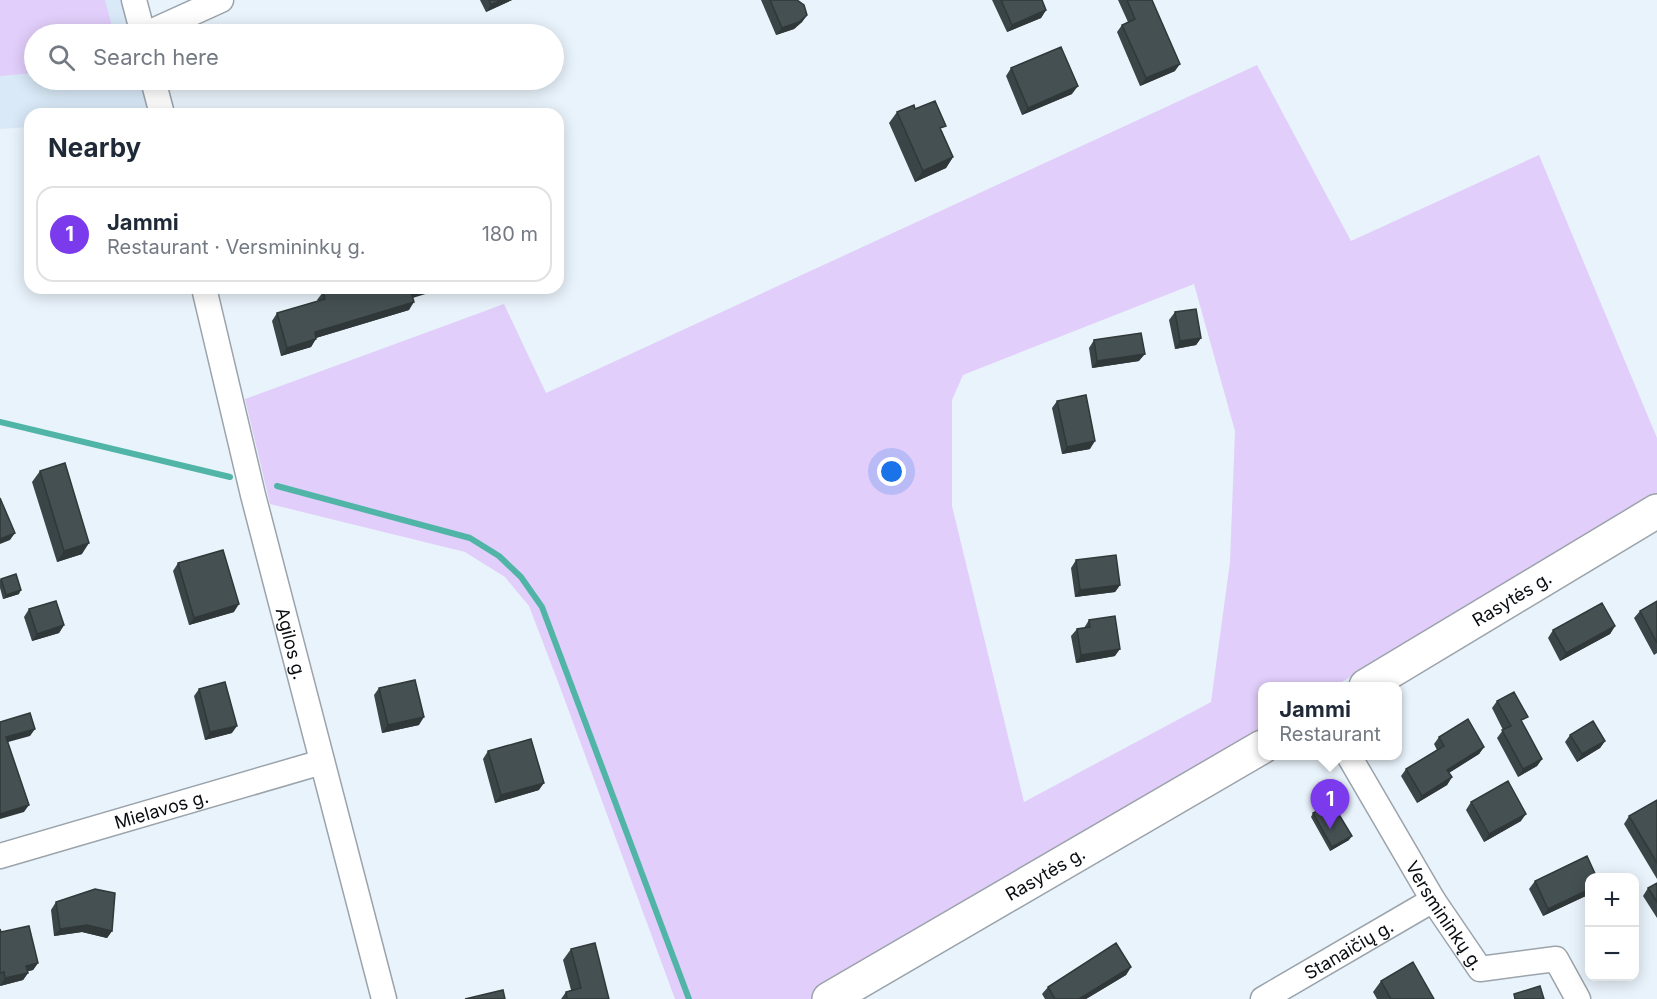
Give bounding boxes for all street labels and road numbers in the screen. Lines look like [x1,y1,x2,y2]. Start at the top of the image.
street label: Rasytės g. [1468,567,1555,630]
street label: Agilos g. [272,605,311,682]
street label: Mielavos g. [112,785,211,833]
street label: Rasytės g. [1002,842,1089,905]
street label: Versmininkų g. [1402,857,1488,974]
street label: Stanaičių g. [1300,915,1397,983]

